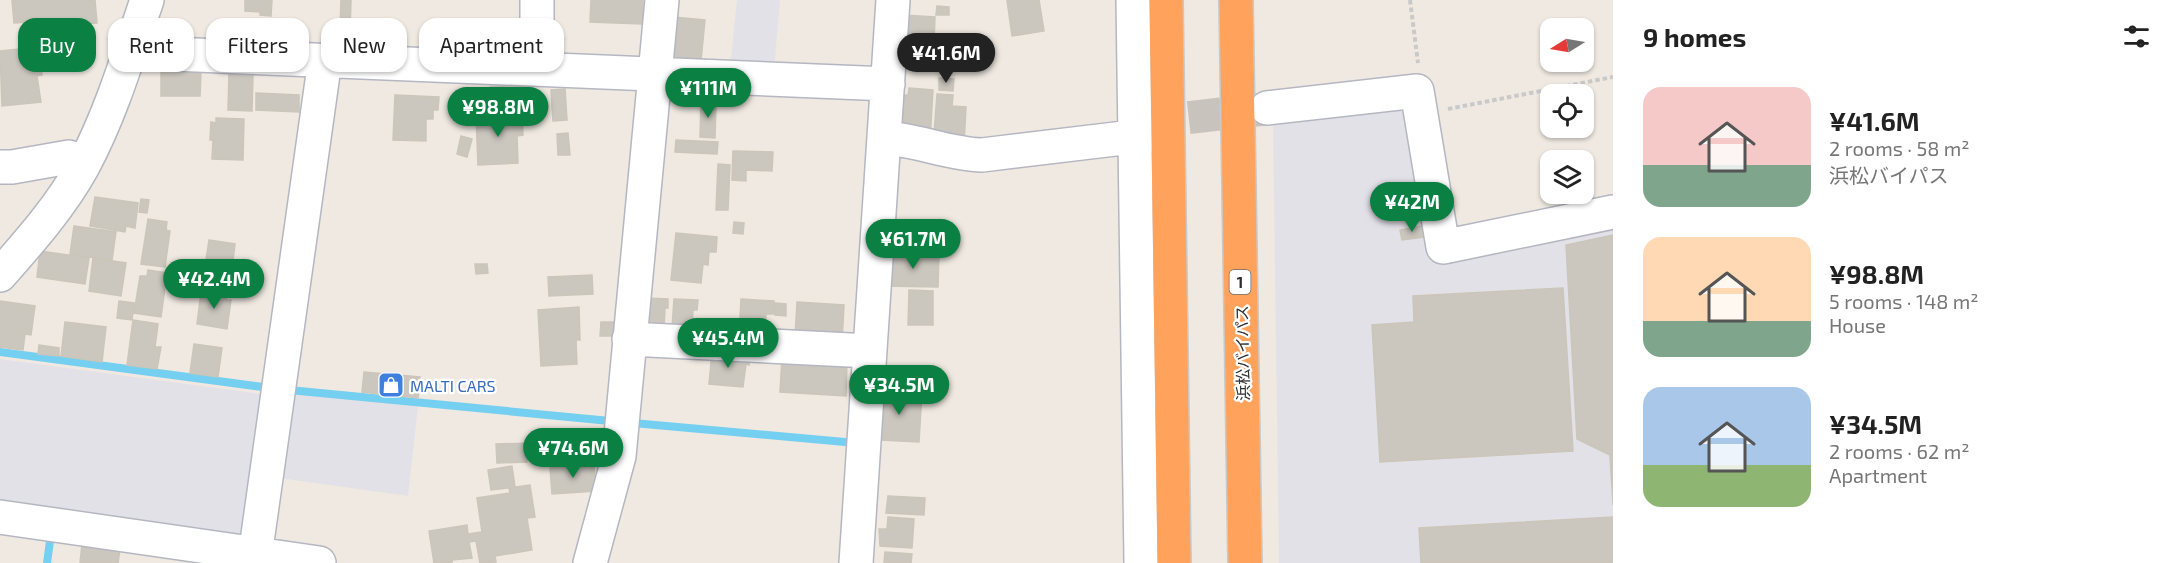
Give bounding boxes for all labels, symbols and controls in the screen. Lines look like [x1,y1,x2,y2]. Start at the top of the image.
chip: Buy [18,18,96,72]
chip: Rent [108,18,194,72]
chip: Filters [206,18,309,72]
chip: New [321,18,407,72]
chip: Apartment [419,18,564,72]
north arrow [1540,18,1594,72]
map controls [1540,18,1594,204]
icon: filters [2120,20,2153,53]
text: 9 homes [1643,21,1746,52]
pin: ¥41.6M [897,33,995,84]
text: ¥41.6M [911,40,981,64]
pin: ¥111M [666,68,750,119]
text: ¥111M [679,75,737,99]
button: locate [1540,84,1594,138]
pin: ¥98.8M [449,87,547,138]
text: ¥98.8M [461,94,535,118]
text: ¥41.6M [1829,105,1920,136]
icon: home [1691,111,1763,183]
text: 2 rooms · 58 m² [1829,136,1970,160]
button: layers [1540,150,1594,204]
text: 浜松バイパス [1829,163,1949,187]
pin: ¥42M [1376,182,1448,233]
text: ¥42M [1384,189,1440,213]
pin: ¥61.7M [864,219,962,270]
text: ¥61.7M [880,226,946,250]
text: ¥98.8M [1829,258,1924,289]
pin: ¥42.4M [165,259,263,310]
icon: home [1691,261,1763,333]
text: ¥42.4M [177,266,251,290]
road number: 1 [1230,270,1250,294]
text: 5 rooms · 148 m² [1829,289,1979,313]
street label: 浜松バイパス [1232,305,1252,401]
text: House [1829,313,1886,337]
pin: ¥45.4M [679,318,777,369]
text: ¥45.4M [692,325,764,349]
pin: ¥34.5M [850,365,948,416]
shop icon: MALTI CARS [376,370,406,400]
text: ¥34.5M [863,372,935,396]
place label: MALTI CARS [410,376,496,395]
text: ¥34.5M [1829,408,1922,439]
icon: home [1691,411,1763,483]
pin: ¥74.6M [524,428,622,479]
text: ¥74.6M [537,435,609,459]
text: 2 rooms · 62 m² [1829,439,1969,463]
text: Apartment [1829,463,1927,487]

